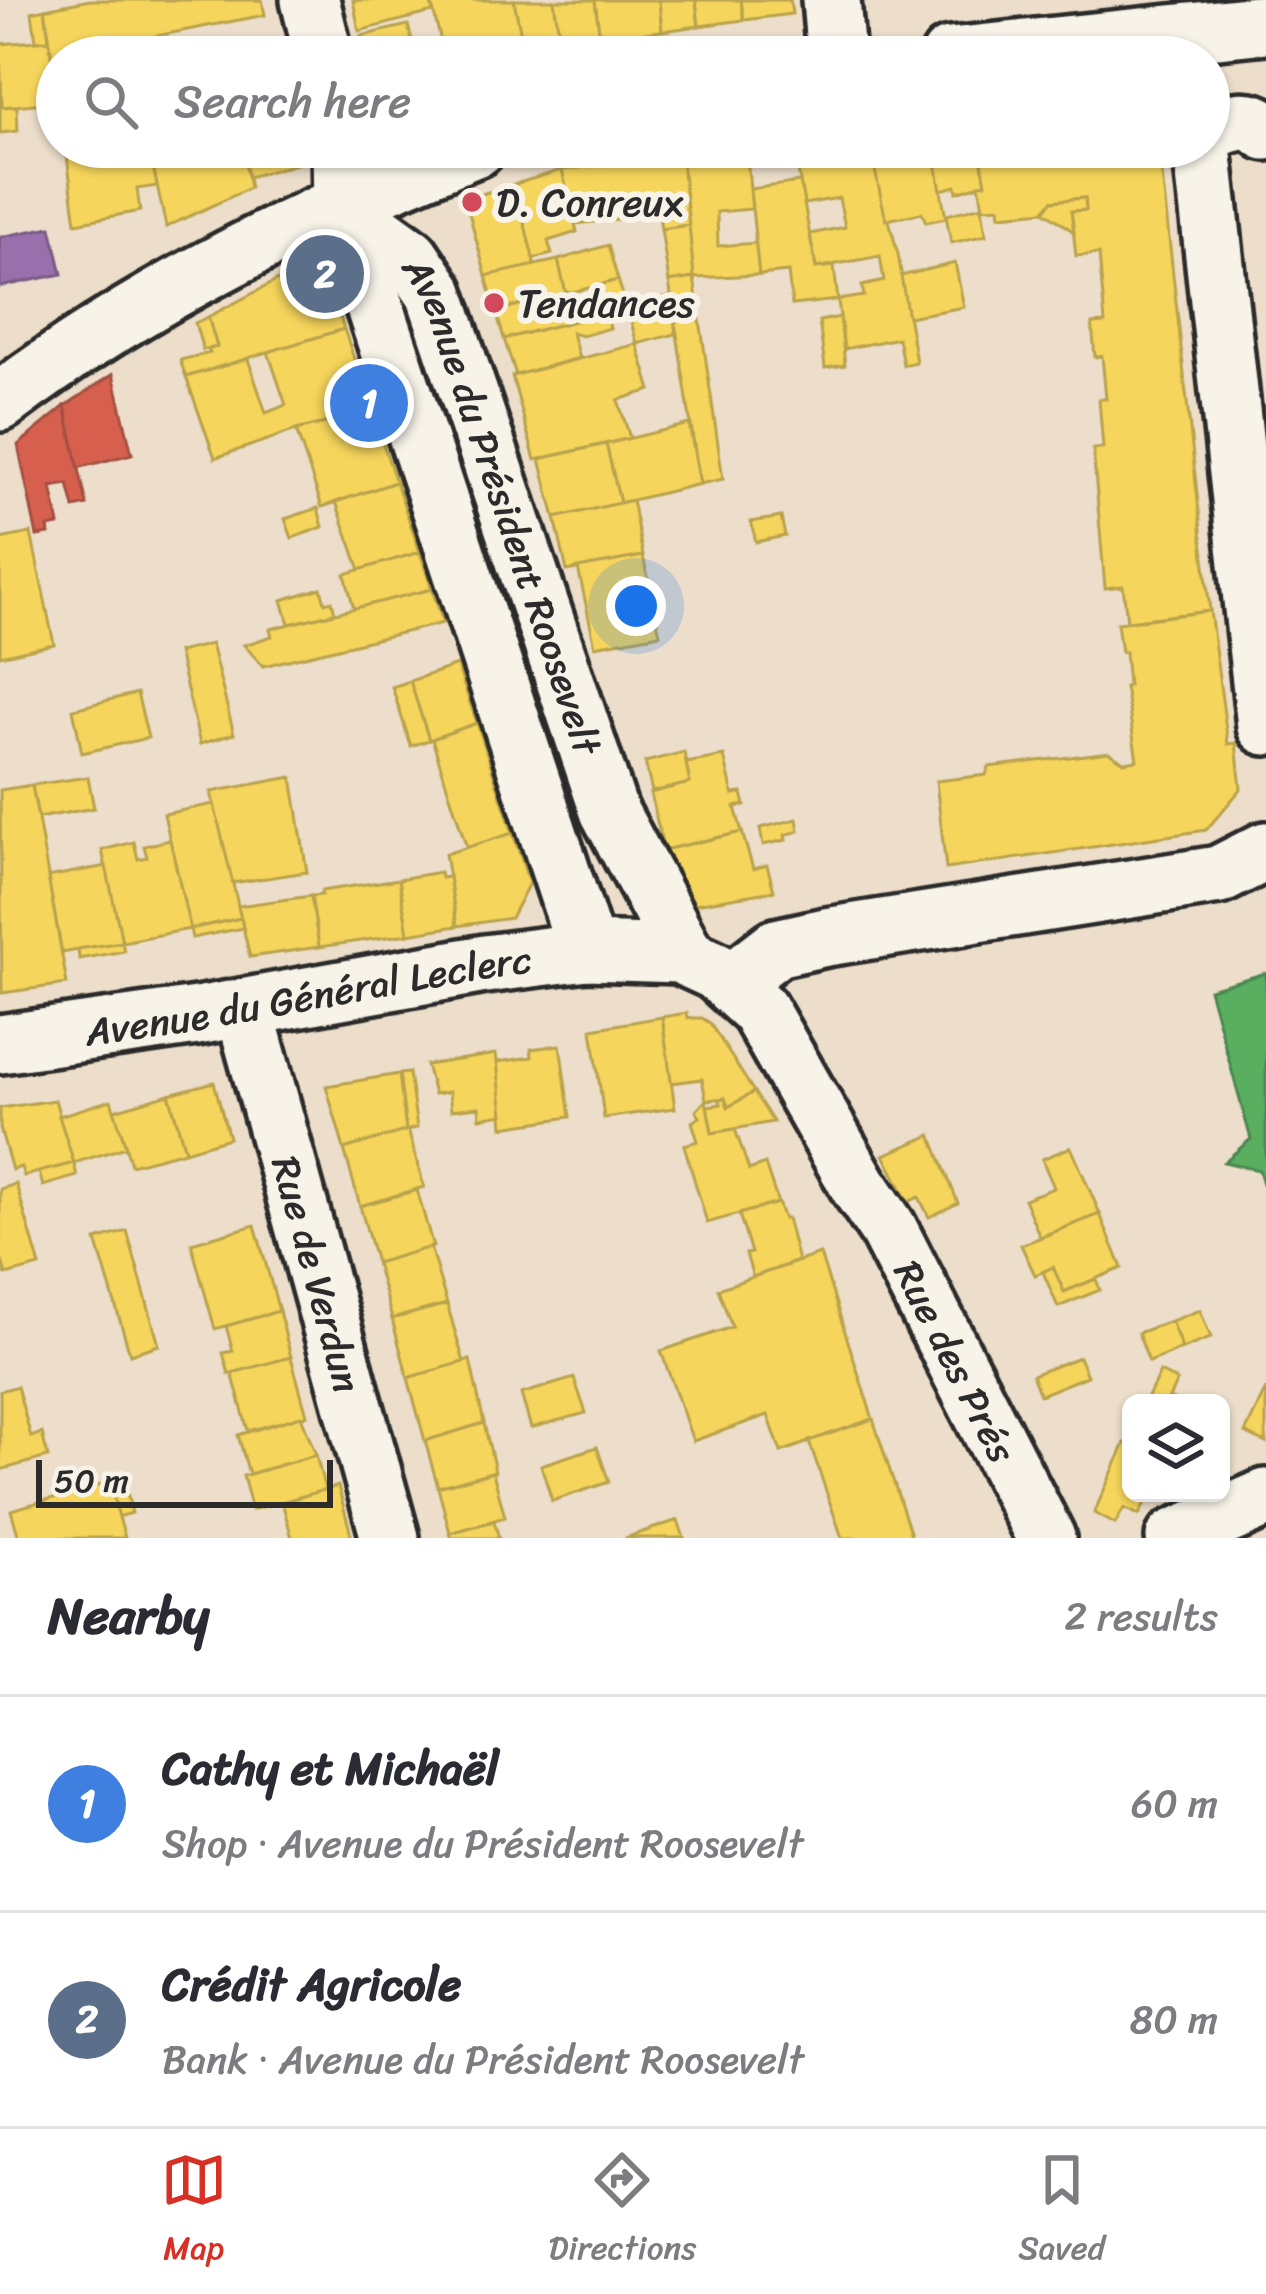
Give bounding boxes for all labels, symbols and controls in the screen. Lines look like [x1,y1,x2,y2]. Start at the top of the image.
search box [36,36,1230,168]
text: Search here [174,62,411,142]
icon: search [78,69,144,135]
place label: D. Conreux [496,168,684,237]
marker: D. Conreux [459,189,485,215]
pin: 2 [286,229,364,319]
street label: Avenue du Président Roosevelt [383,240,623,765]
place label: Tendances [518,269,695,338]
marker: Tendances [481,290,507,316]
pin: 1 [330,358,408,448]
your location [606,576,666,636]
street label: Avenue du Général Leclerc [80,924,536,1066]
street label: Rue de Verdun [252,1148,383,1400]
street label: Rue des Prés [875,1248,1037,1476]
map controls [1122,1394,1230,1502]
button: layers [1122,1394,1230,1502]
text: 50 m [54,1452,129,1510]
scale bar [36,1454,333,1507]
text: Nearby [48,1571,209,1661]
text: 2 results [1064,1582,1218,1651]
text: Cathy et Michaël [162,1729,499,1809]
text: 1 [79,1769,95,1838]
text: 60 m [1131,1769,1218,1838]
text: Shop · Avenue du Président Roosevelt [162,1809,803,1878]
text: Crédit Agricole [162,1945,461,2025]
text: 2 [76,1985,98,2054]
text: 80 m [1130,1985,1218,2054]
text: Bank · Avenue du Président Roosevelt [162,2025,804,2094]
tab: Map [161,2147,227,2277]
tab: Directions [549,2147,696,2277]
tab: Saved [1018,2147,1105,2277]

